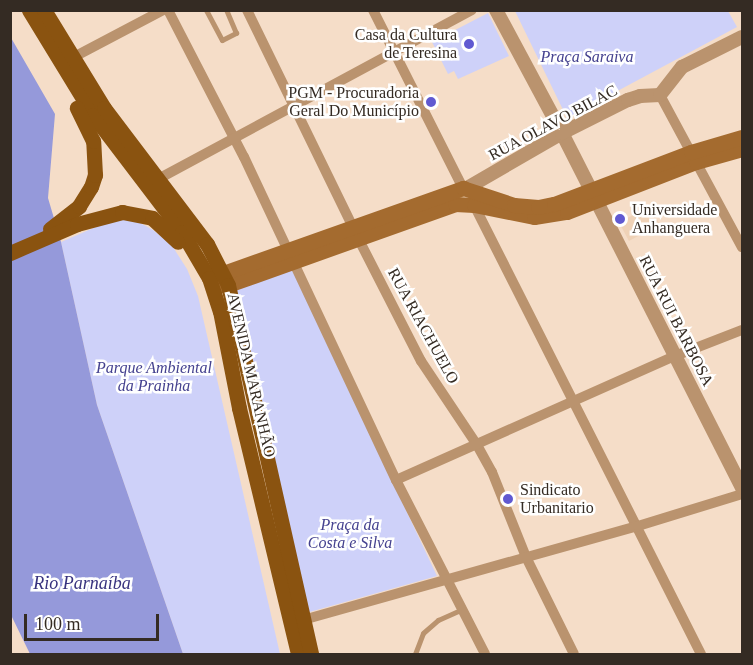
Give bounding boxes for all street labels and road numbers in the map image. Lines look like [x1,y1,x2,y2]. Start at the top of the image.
street label: RUA OLAVO BILAC [485,81,621,165]
street label: RUA RUI BARBOSA [635,252,717,390]
street label: RUA RIACHUELO [383,264,463,388]
street label: AVENIDA MARANHÃO [223,290,279,460]

